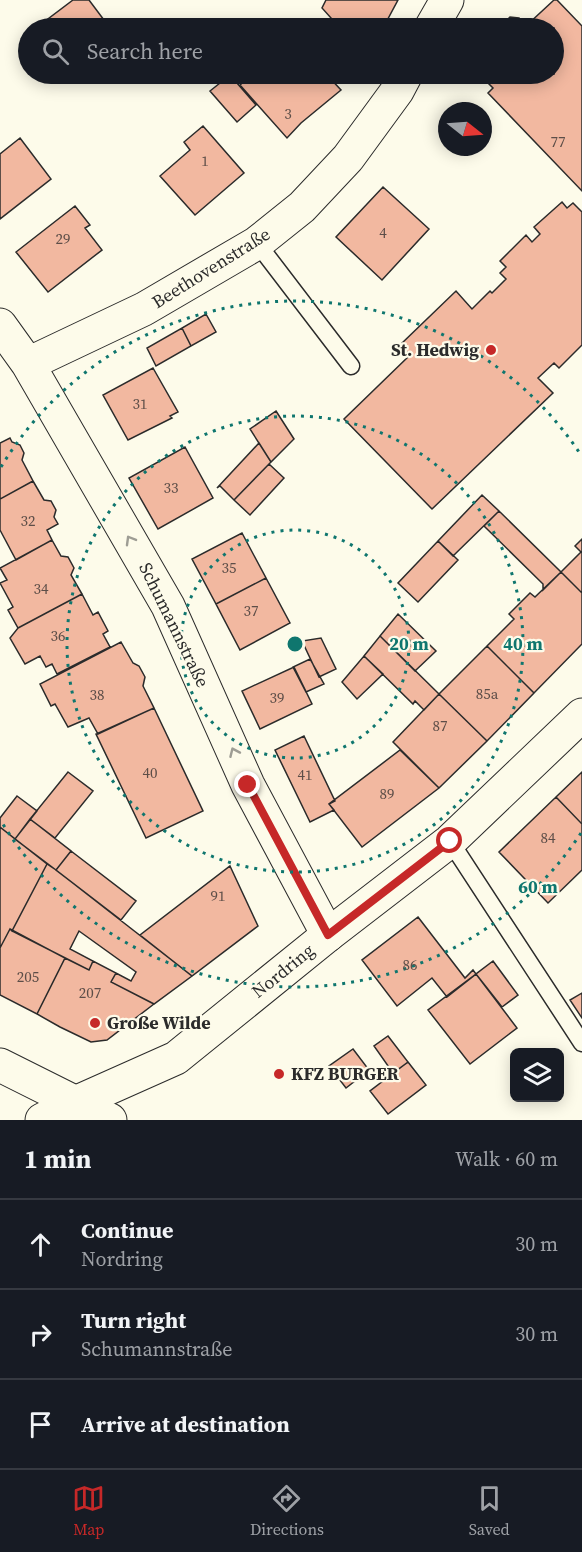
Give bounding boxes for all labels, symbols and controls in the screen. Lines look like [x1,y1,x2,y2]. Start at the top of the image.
search box [18,18,564,84]
icon: search [39,35,72,68]
text: Search here [87,36,203,66]
north arrow [438,102,492,156]
house number: 3 [284,103,292,124]
house number: 77 [550,131,566,152]
house number: 1 [201,150,209,171]
street label: Beethovenstraße [147,221,275,314]
house number: 4 [379,222,387,243]
house number: 29 [55,228,71,249]
place label: St. Hedwig [391,337,479,362]
marker: St. Hedwig [484,343,498,357]
house number: 31 [132,393,148,414]
house number: 33 [163,477,179,498]
house number: 32 [20,510,36,531]
one-way arrow [126,536,137,546]
house number: 35 [221,557,237,578]
street label: Schumannstraße [133,558,216,691]
house number: 34 [33,578,49,599]
house number: 37 [243,600,259,621]
house number: 36 [50,625,66,646]
text: 20 m [389,631,429,656]
text: 40 m [503,631,543,656]
centre of rings [285,634,305,654]
house number: 85a [476,683,499,704]
house number: 38 [89,684,105,705]
house number: 39 [269,687,285,708]
house number: 87 [432,715,448,736]
one-way arrow [229,748,241,759]
house number: 40 [142,762,158,783]
house number: 41 [297,764,313,785]
route end [234,771,260,797]
house number: 89 [379,783,395,804]
route start [436,827,462,853]
house number: 84 [540,827,556,848]
text: 60 m [518,874,558,899]
house number: 91 [210,885,226,906]
street label: Nordring [246,938,319,1004]
house number: 86 [402,954,418,975]
house number: 205 [17,966,39,987]
house number: 207 [79,982,101,1003]
place label: Große Wilde [107,1010,211,1035]
marker: Große Wilde [88,1016,102,1030]
map controls [510,1048,564,1102]
button: layers [510,1048,564,1102]
place label: KFZ BURGER [291,1061,400,1086]
marker: KFZ BURGER [272,1067,286,1081]
text: 1 min [24,1141,91,1177]
text: Walk · 60 m [455,1145,558,1173]
text: Continue [81,1215,174,1245]
icon: ahead [24,1228,57,1261]
text: 30 m [515,1230,558,1258]
text: Nordring [81,1245,163,1273]
text: Turn right [81,1305,186,1335]
icon: right [24,1318,57,1351]
text: 30 m [515,1320,558,1348]
text: Schumannstraße [81,1335,232,1363]
icon: arrive [24,1408,57,1441]
text: Arrive at destination [81,1409,290,1439]
tab: Map [72,1482,105,1540]
tab: Directions [250,1482,324,1540]
tab: Saved [469,1482,510,1540]

